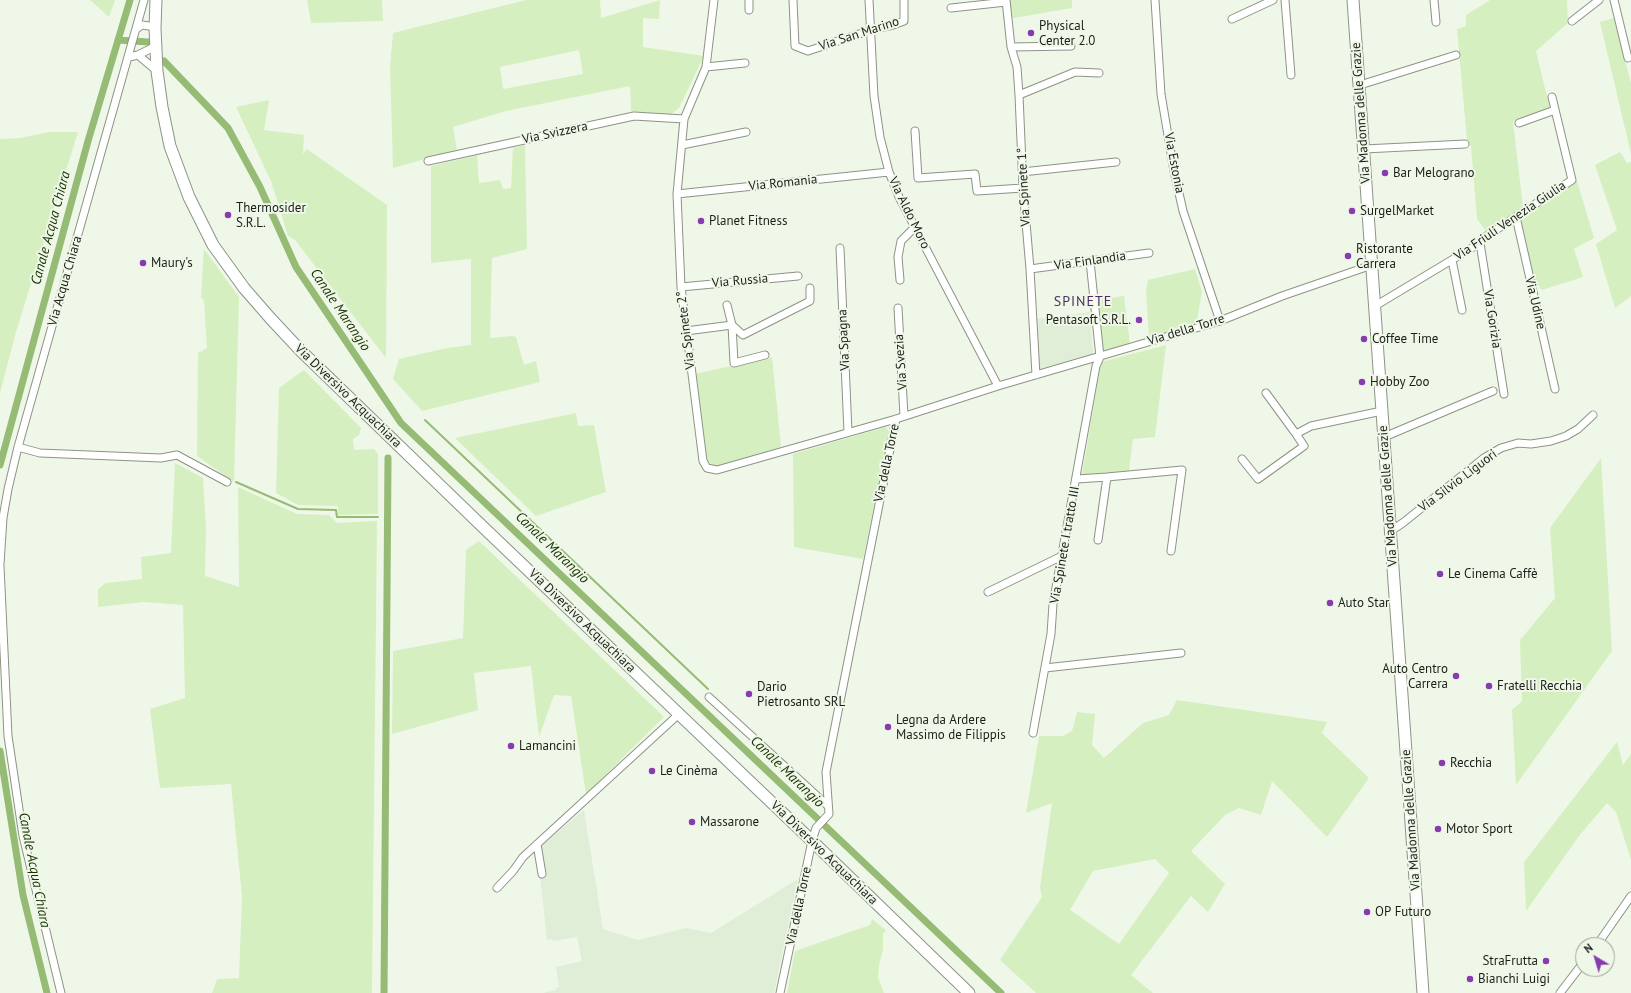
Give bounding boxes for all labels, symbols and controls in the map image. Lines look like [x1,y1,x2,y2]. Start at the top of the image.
street label: Via San Marino [817,14,901,54]
place label: Physical Center 2.0 [1039,18,1095,49]
marker: Physical Center 2.0 [1026,28,1036,38]
street label: Via Madonna delle Grazie [1348,42,1374,184]
street label: Via Svizzera [521,118,589,148]
street label: Via Estonia [1160,131,1188,195]
street label: Via Spinete 1° [1014,147,1034,227]
place label: Bar Melograno [1393,165,1475,181]
marker: Bar Melograno [1380,168,1390,178]
water label: Canale Acqua Chiara [28,169,74,287]
street label: Via Romania [748,172,818,194]
street label: Via Aldo Moro [885,174,933,252]
street label: Via Friuli Venezia Giulia [1451,178,1569,264]
place label: Thermosider S.R.L. [236,200,306,231]
place label: SurgelMarket [1360,203,1434,219]
marker: SurgelMarket [1347,206,1357,216]
marker: Thermosider S.R.L. [223,210,233,220]
place label: Planet Fitness [709,213,787,229]
marker: Planet Fitness [696,216,706,226]
street label: Via Acqua Chiara [45,234,85,328]
place label: Ristorante Carrera [1356,241,1413,272]
street label: Via Finlandia [1053,248,1127,274]
marker: Ristorante Carrera [1343,251,1353,261]
place label: Maury's [151,255,193,271]
marker: Maury's [138,258,148,268]
water label: Canale Marangio [306,266,374,354]
street label: Via Russia [711,271,769,291]
street label: Via Udine [1521,275,1549,331]
street label: Via Gorizia [1480,288,1504,350]
street label: Via Spinete 2° [673,290,699,370]
district label: SPINETE [1054,294,1112,310]
street label: Via Spagna [835,309,853,371]
street label: Via della Torre [1146,311,1226,349]
place label: Pentasoft S.R.L. [1046,312,1131,328]
marker: Pentasoft S.R.L. [1134,315,1144,325]
place label: Coffee Time [1372,331,1438,347]
street label: Via Svezia [891,334,911,390]
marker: Coffee Time [1359,334,1369,344]
street label: Via Diversivo Acquachiara [291,341,405,451]
place label: Hobby Zoo [1370,374,1429,390]
marker: Hobby Zoo [1357,377,1367,387]
street label: Via della Torre [871,422,903,504]
street label: Via Madonna delle Grazie [1375,425,1401,567]
street label: Via Silvio Liguori [1416,446,1500,516]
street label: Via Spinete I tratto III [1047,485,1083,605]
water label: Canale Marangio [512,509,592,587]
street label: Via Diversivo Acquachiara [525,566,639,676]
place label: Le Cinema Caffè [1448,566,1538,582]
marker: Le Cinema Caffè [1435,569,1445,579]
place label: Auto Star [1338,595,1389,611]
marker: Auto Star [1325,598,1335,608]
place label: Auto Centro Carrera [1382,661,1448,692]
marker: Auto Centro Carrera [1451,671,1461,681]
place label: Fratelli Recchia [1497,678,1582,694]
place label: Dario Pietrosanto SRL [757,679,845,710]
marker: Fratelli Recchia [1484,681,1494,691]
marker: Dario Pietrosanto SRL [744,689,754,699]
place label: Legna da Ardere Massimo de Filippis [896,712,1006,743]
marker: Legna da Ardere Massimo de Filippis [883,722,893,732]
water label: Canale Marangio [747,733,827,811]
place label: Lamancini [519,738,576,754]
marker: Lamancini [506,741,516,751]
street label: Via Madonna delle Grazie [1398,749,1424,891]
place label: Recchia [1450,755,1492,771]
marker: Recchia [1437,758,1447,768]
place label: Le Cinèma [660,763,718,779]
marker: Le Cinèma [647,766,657,776]
street label: Via Diversivo Acquachiara [767,798,881,908]
water label: Canale Acqua Chiara [15,811,53,929]
place label: Massarone [700,814,759,830]
marker: Massarone [687,817,697,827]
place label: Motor Sport [1446,821,1512,837]
marker: Motor Sport [1433,824,1443,834]
street label: Via della Torre [783,865,815,947]
place label: OP Futuro [1375,904,1431,920]
marker: OP Futuro [1362,907,1372,917]
north arrow [1575,937,1615,977]
text: N [1581,941,1595,956]
place label: StraFrutta [1482,953,1538,969]
marker: StraFrutta [1541,956,1551,966]
place label: Bianchi Luigi [1478,971,1550,987]
marker: Bianchi Luigi [1465,974,1475,984]

